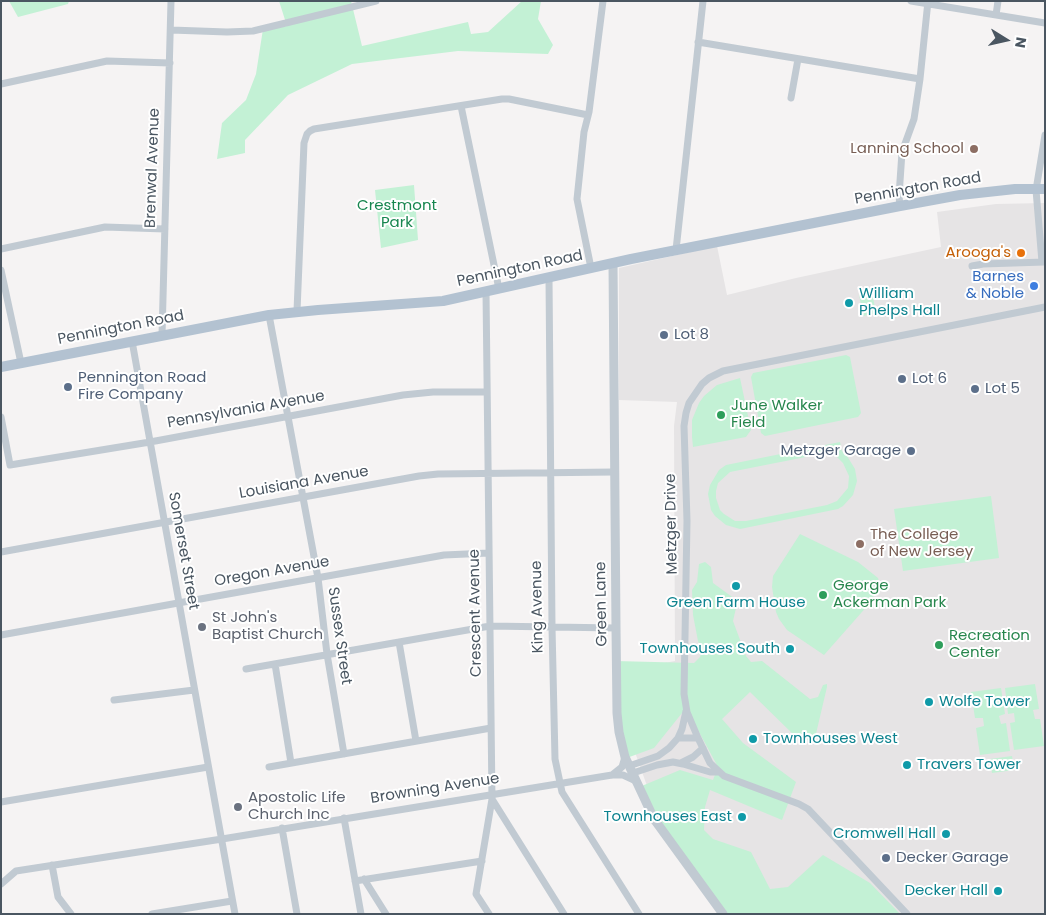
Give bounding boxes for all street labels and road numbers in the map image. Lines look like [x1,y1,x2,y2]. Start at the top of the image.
street label: Brenwal Avenue [142,108,164,228]
street label: Pennington Road [853,169,983,209]
street label: Pennington Road [455,247,585,291]
street label: Pennington Road [56,307,186,349]
street label: Pennsylvania Avenue [166,387,326,433]
street label: Louisiana Avenue [238,463,370,503]
street label: Metzger Drive [662,473,682,575]
street label: Somerset Street [164,491,202,611]
street label: Crescent Avenue [466,549,486,677]
street label: Oregon Avenue [213,553,331,591]
street label: King Avenue [528,560,548,654]
street label: Green Lane [592,561,612,647]
street label: Sussex Street [323,586,355,686]
street label: Browning Avenue [369,770,501,808]

